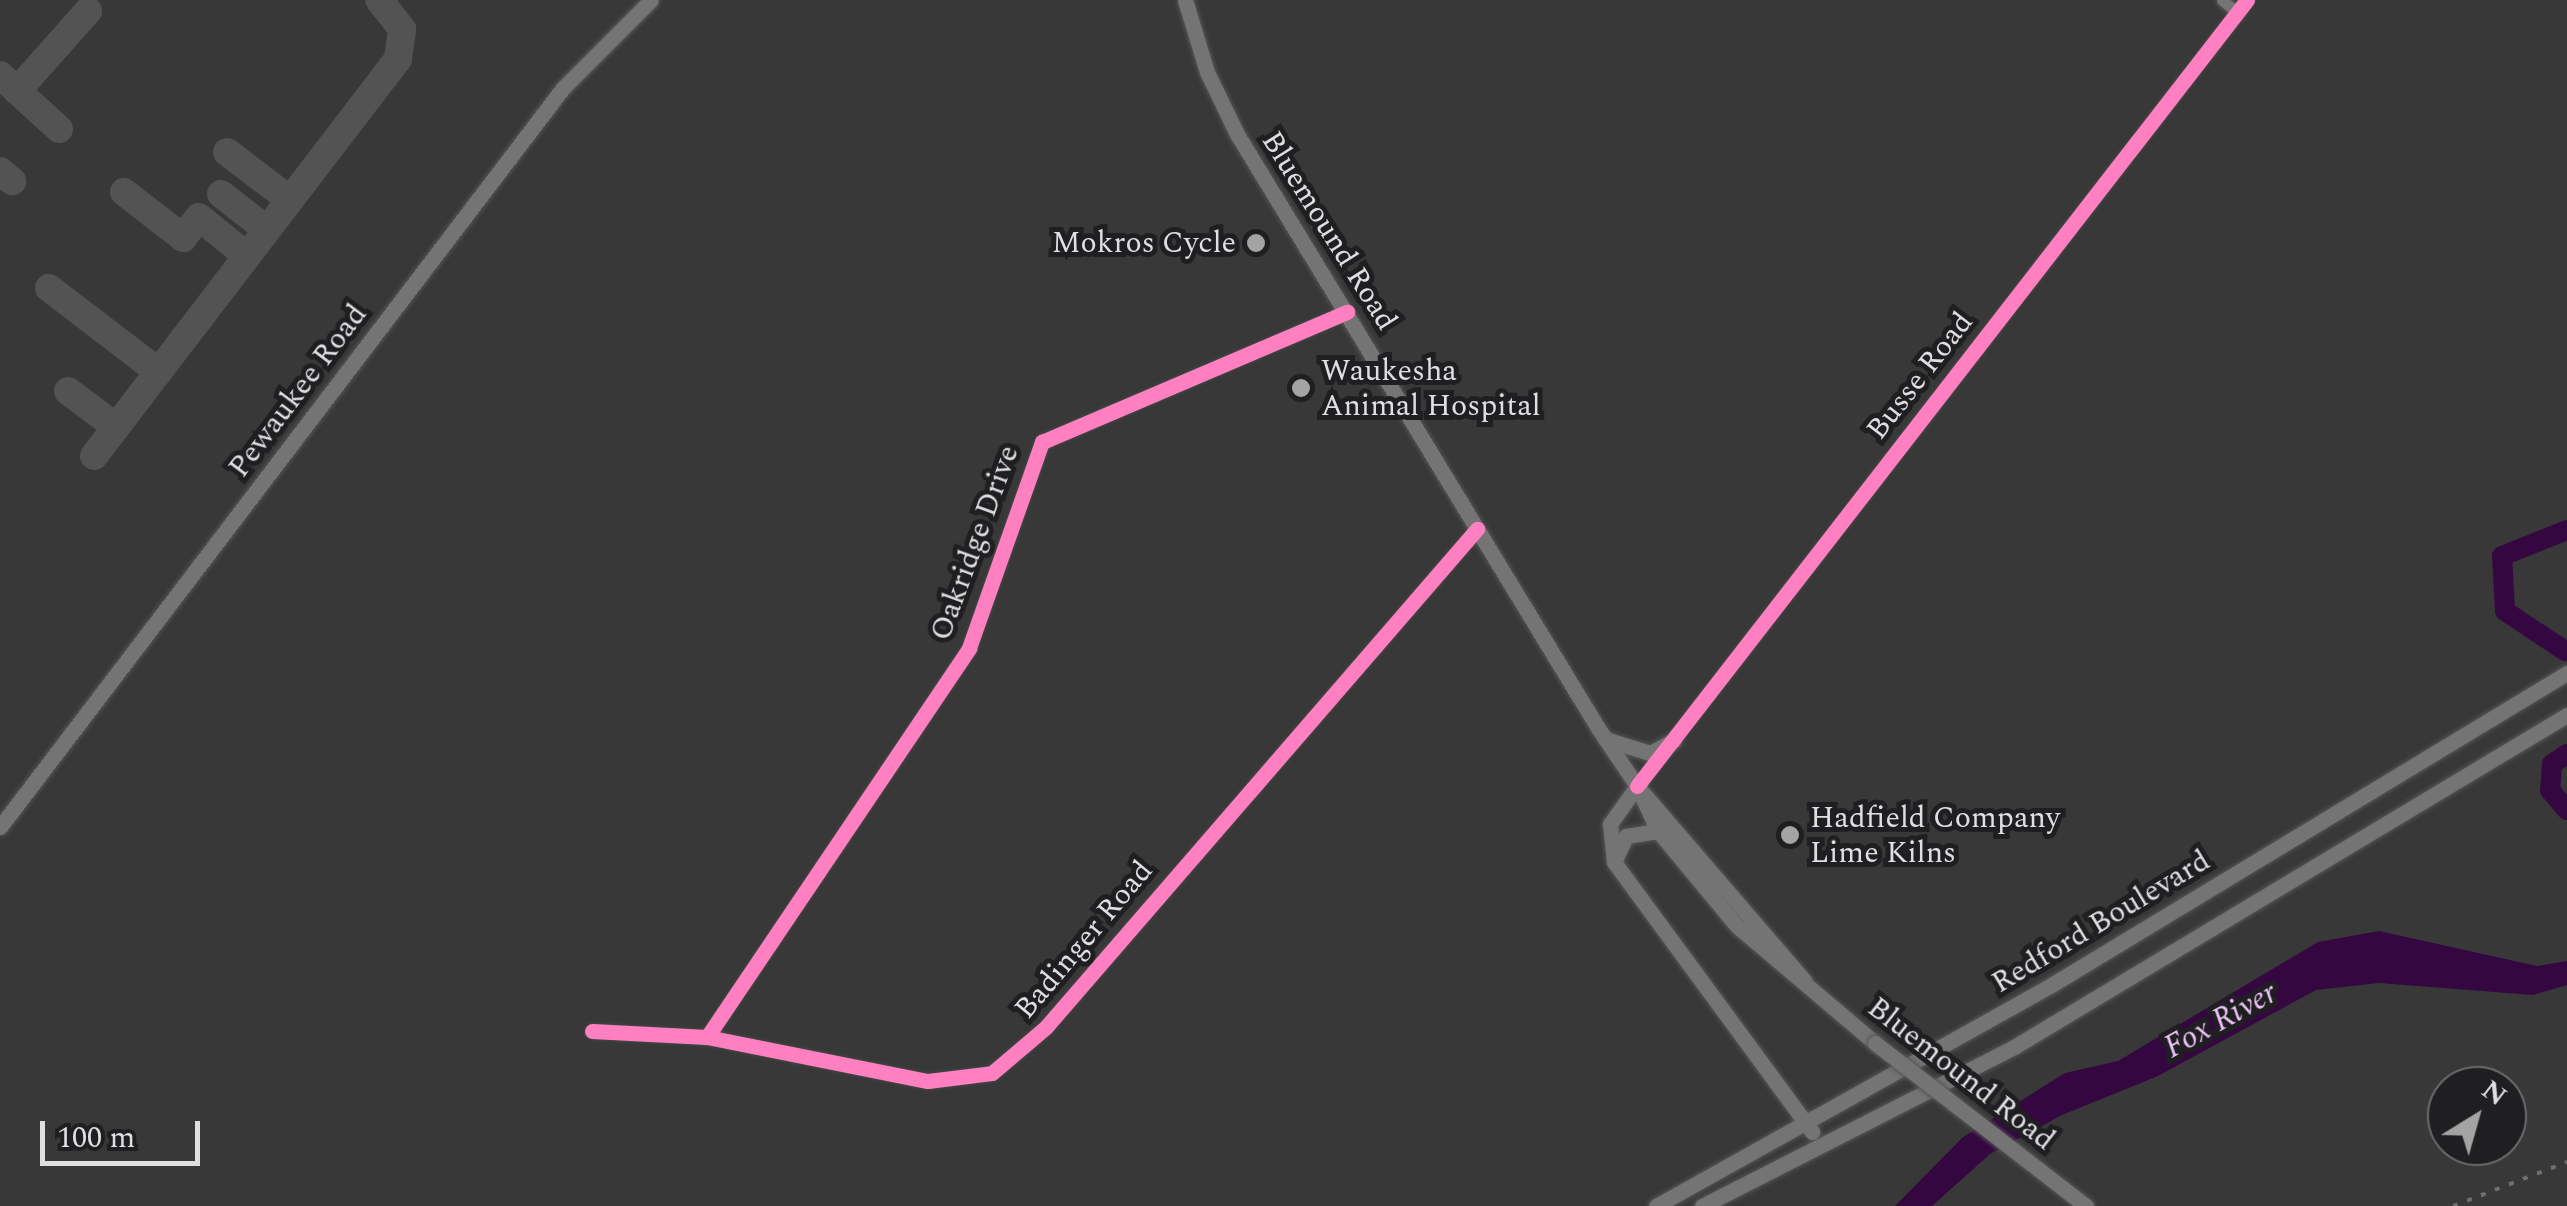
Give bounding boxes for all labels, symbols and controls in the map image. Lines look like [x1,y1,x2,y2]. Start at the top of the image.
street label: Bluemound Road [1253,125,1405,337]
place label: Mokros Cycle [1052,225,1236,261]
marker: Mokros Cycle [1245,232,1267,254]
street label: Pewaukee Road [221,297,375,485]
street label: Busse Road [1859,305,1981,447]
place label: Waukesha Animal Hospital [1321,353,1541,424]
marker: Waukesha Animal Hospital [1290,377,1312,399]
street label: Oakridge Drive [923,440,1027,646]
place label: Hadfield Company Lime Kilns [1810,800,2060,870]
marker: Hadfield Company Lime Kilns [1779,824,1801,846]
street label: Redford Boulevard [1985,843,2217,1001]
street label: Badinger Road [1007,854,1161,1026]
water label: Fox River [2158,974,2284,1068]
street label: Bluemound Road [1860,990,2062,1158]
north arrow [2427,1066,2527,1166]
text: N [2472,1069,2516,1117]
scale bar [45,1101,205,1163]
text: 100 m [57,1115,135,1161]

